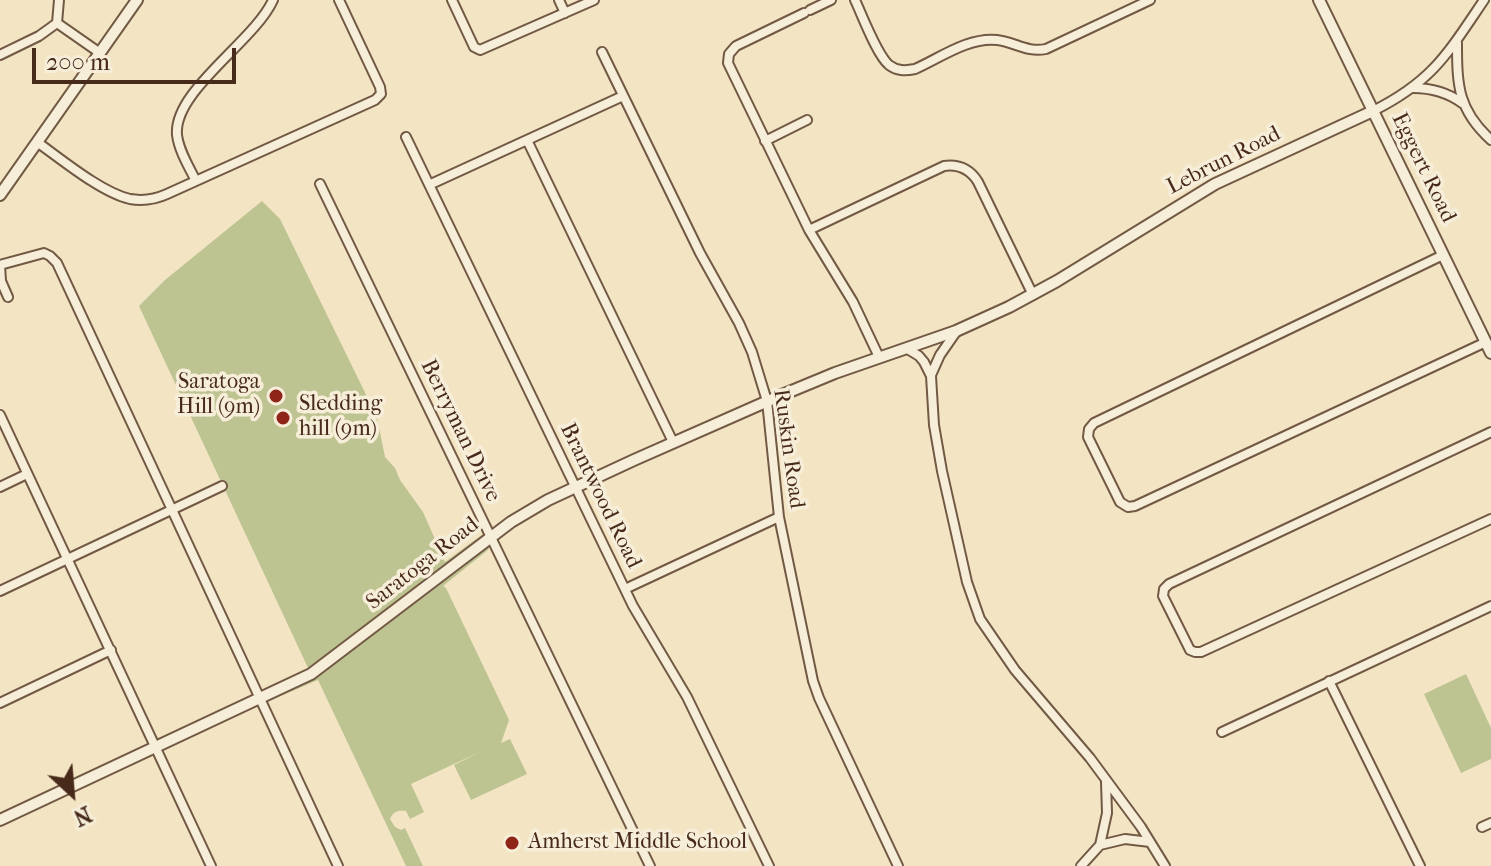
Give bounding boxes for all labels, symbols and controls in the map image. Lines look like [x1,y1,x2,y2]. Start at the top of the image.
scale bar [36,32,240,82]
text: 200 m [46,48,110,76]
street label: Eggert Road [1385,109,1461,227]
street label: Lebrun Road [1163,121,1285,201]
street label: Berryman Drive [414,355,506,507]
place label: Saratoga Hill (9m) [177,370,260,422]
marker: Saratoga Hill (9m) [267,387,285,405]
street label: Ruskin Road [767,388,809,510]
place label: Sledding hill (9m) [299,392,382,444]
marker: Sledding hill (9m) [274,409,292,427]
street label: Brantwood Road [553,419,647,573]
street label: Saratoga Road [361,512,485,616]
north arrow [32,754,112,834]
text: N [69,800,96,831]
place label: Amherst Middle School [528,830,747,856]
marker: Amherst Middle School [503,834,521,852]

